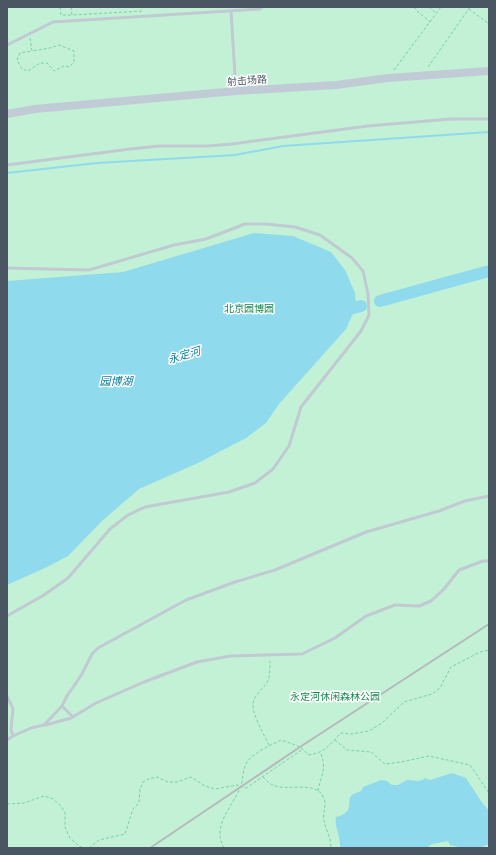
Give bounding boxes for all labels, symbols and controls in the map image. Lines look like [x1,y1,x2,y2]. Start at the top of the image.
street label: 射击场路 [227,73,267,87]
park label: 北京园博园 [224,302,274,314]
water label: 永定河 [166,344,203,365]
water label: 园博湖 [100,375,134,387]
park label: 永定河休闲森林公园 [290,690,380,702]

